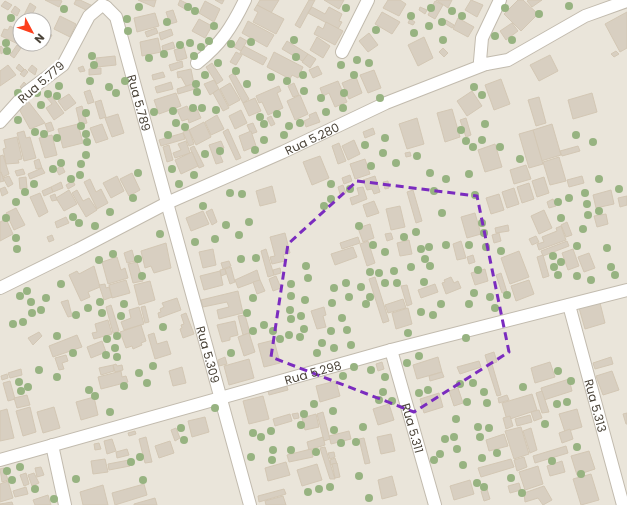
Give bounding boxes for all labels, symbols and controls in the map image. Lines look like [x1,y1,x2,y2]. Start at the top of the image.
north arrow [12,12,52,52]
text: N [31,30,48,47]
street label: Rua 5.779 [14,57,68,107]
street label: Rua 5.789 [124,72,155,133]
street label: Rua 5.280 [282,118,342,159]
street label: Rua 5.309 [193,324,225,385]
street label: Rua 5.298 [282,356,343,388]
street label: Rua 5.313 [581,377,611,434]
street label: Rua 5.311 [398,401,428,455]

